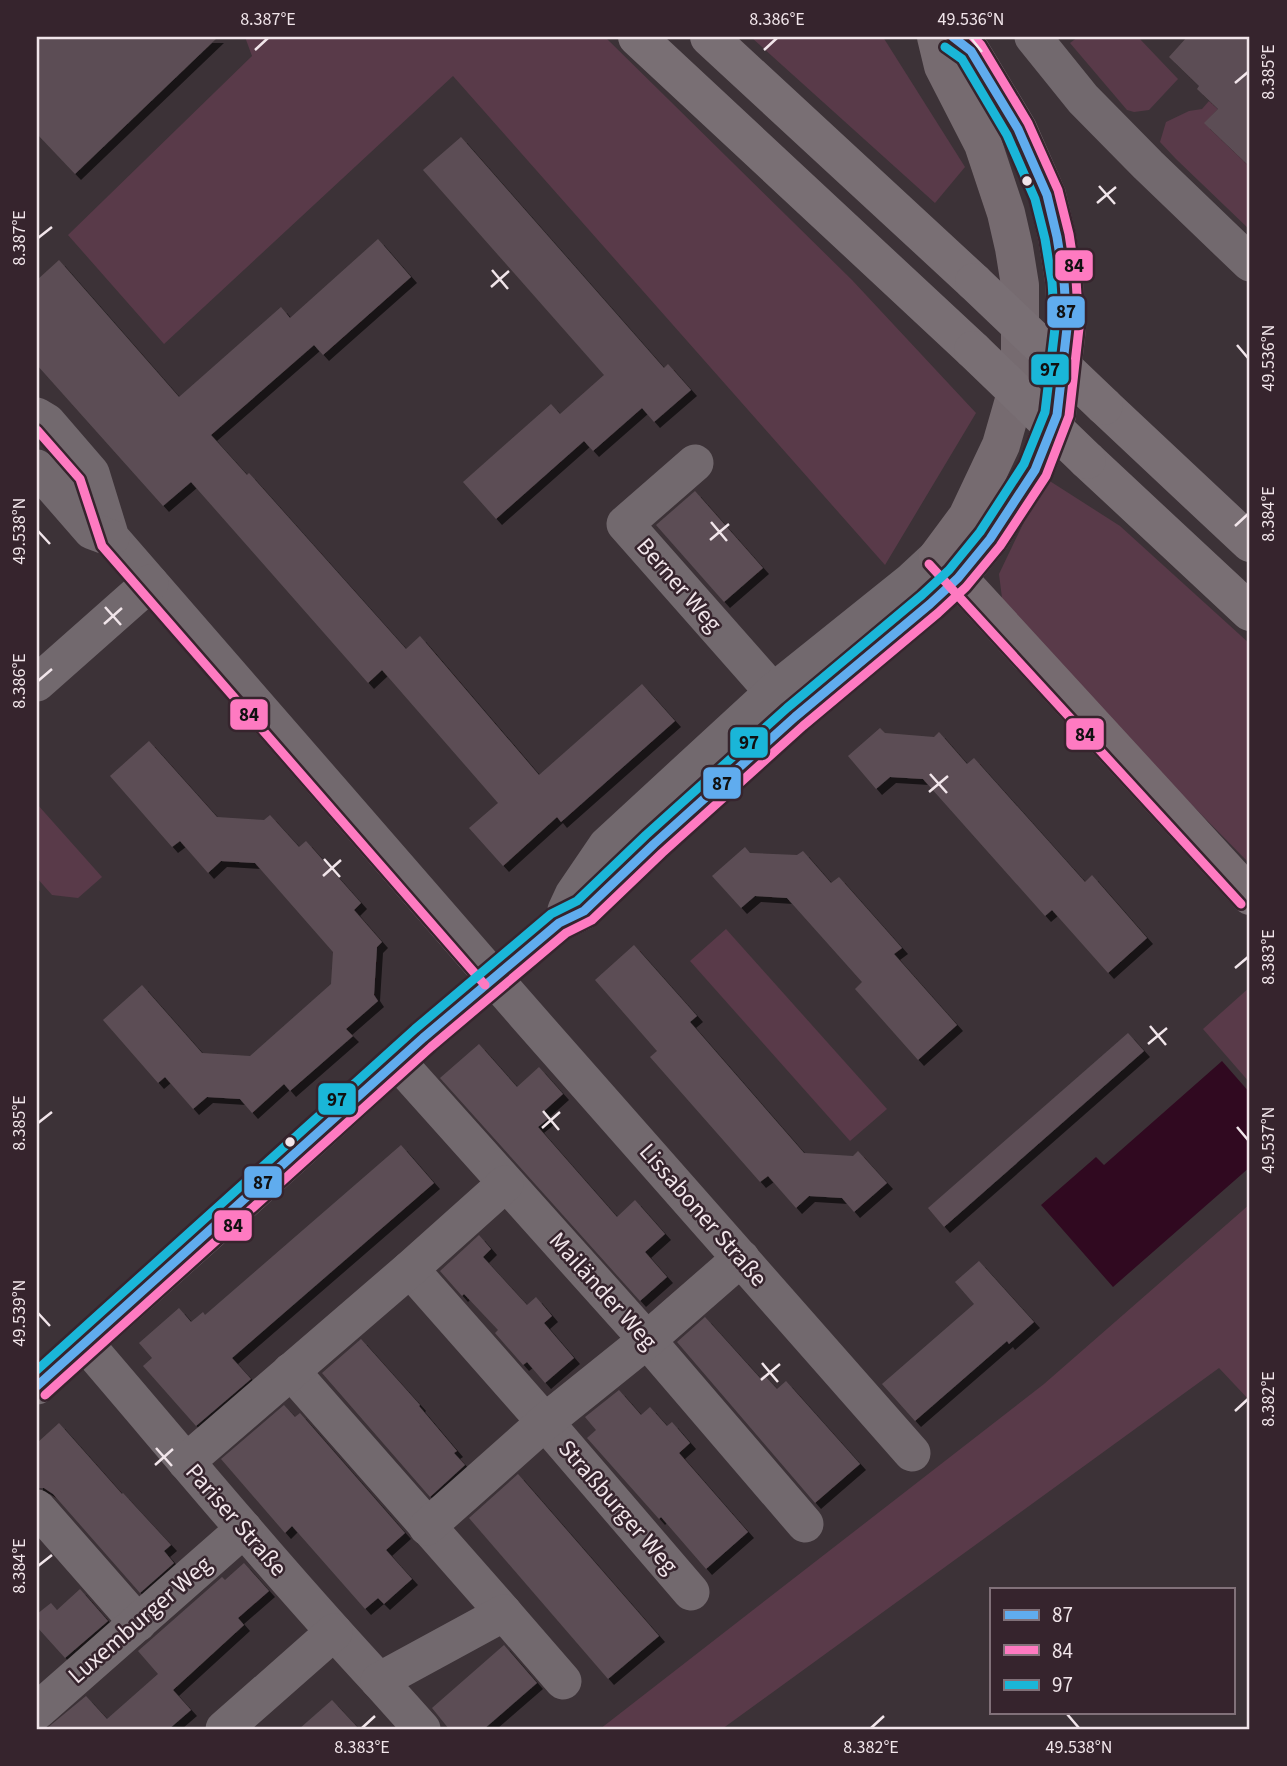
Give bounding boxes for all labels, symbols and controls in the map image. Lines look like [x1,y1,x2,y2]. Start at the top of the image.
text: 8.387°E [240,7,296,32]
text: 8.386°E [749,7,805,32]
text: 49.536°N [938,7,1004,32]
text: 8.385°E [1256,44,1281,100]
unlabelled marker [1020,174,1034,188]
text: 8.387°E [7,210,32,266]
line badge: 84 [1054,249,1094,282]
text: 84 [1064,253,1084,280]
line badge: 87 [1046,295,1086,329]
text: 87 [1056,299,1076,326]
text: 49.536°N [1256,325,1281,391]
line badge: 97 [1030,353,1070,386]
text: 97 [1040,357,1060,384]
text: 8.384°E [1256,486,1281,542]
text: 49.538°N [7,498,32,564]
street label: Berner Weg [628,530,730,640]
text: 8.386°E [7,653,32,709]
line badge: 84 [229,698,269,731]
text: 84 [239,702,259,729]
line badge: 84 [1065,717,1105,751]
text: 84 [1075,722,1095,749]
line badge: 97 [729,726,769,759]
text: 97 [739,730,759,757]
line badge: 87 [702,766,742,800]
text: 87 [712,771,732,798]
text: 8.383°E [1256,929,1281,985]
line badge: 97 [317,1082,357,1116]
text: 97 [327,1087,347,1114]
text: 8.385°E [7,1095,32,1151]
text: 49.537°N [1256,1107,1281,1173]
unlabelled marker [283,1135,297,1149]
street label: Lissaboner Straße [631,1136,775,1294]
line badge: 87 [243,1165,283,1199]
text: 87 [253,1170,273,1197]
line badge: 84 [213,1209,253,1242]
text: 84 [223,1213,243,1240]
street label: Mailänder Weg [541,1224,665,1358]
text: 49.539°N [7,1280,32,1346]
text: 8.382°E [1256,1371,1281,1427]
street label: Straßburger Weg [550,1432,686,1582]
street label: Pariser Straße [177,1456,295,1584]
text: 8.384°E [7,1538,32,1594]
street label: Luxemburger Weg [60,1548,220,1692]
legend [990,1588,1234,1714]
text: 87 [1052,1600,1073,1630]
text: 84 [1052,1636,1073,1666]
text: 97 [1052,1670,1073,1700]
text: 8.383°E [334,1735,390,1760]
text: 8.382°E [843,1735,899,1760]
text: 49.538°N [1046,1735,1112,1760]

